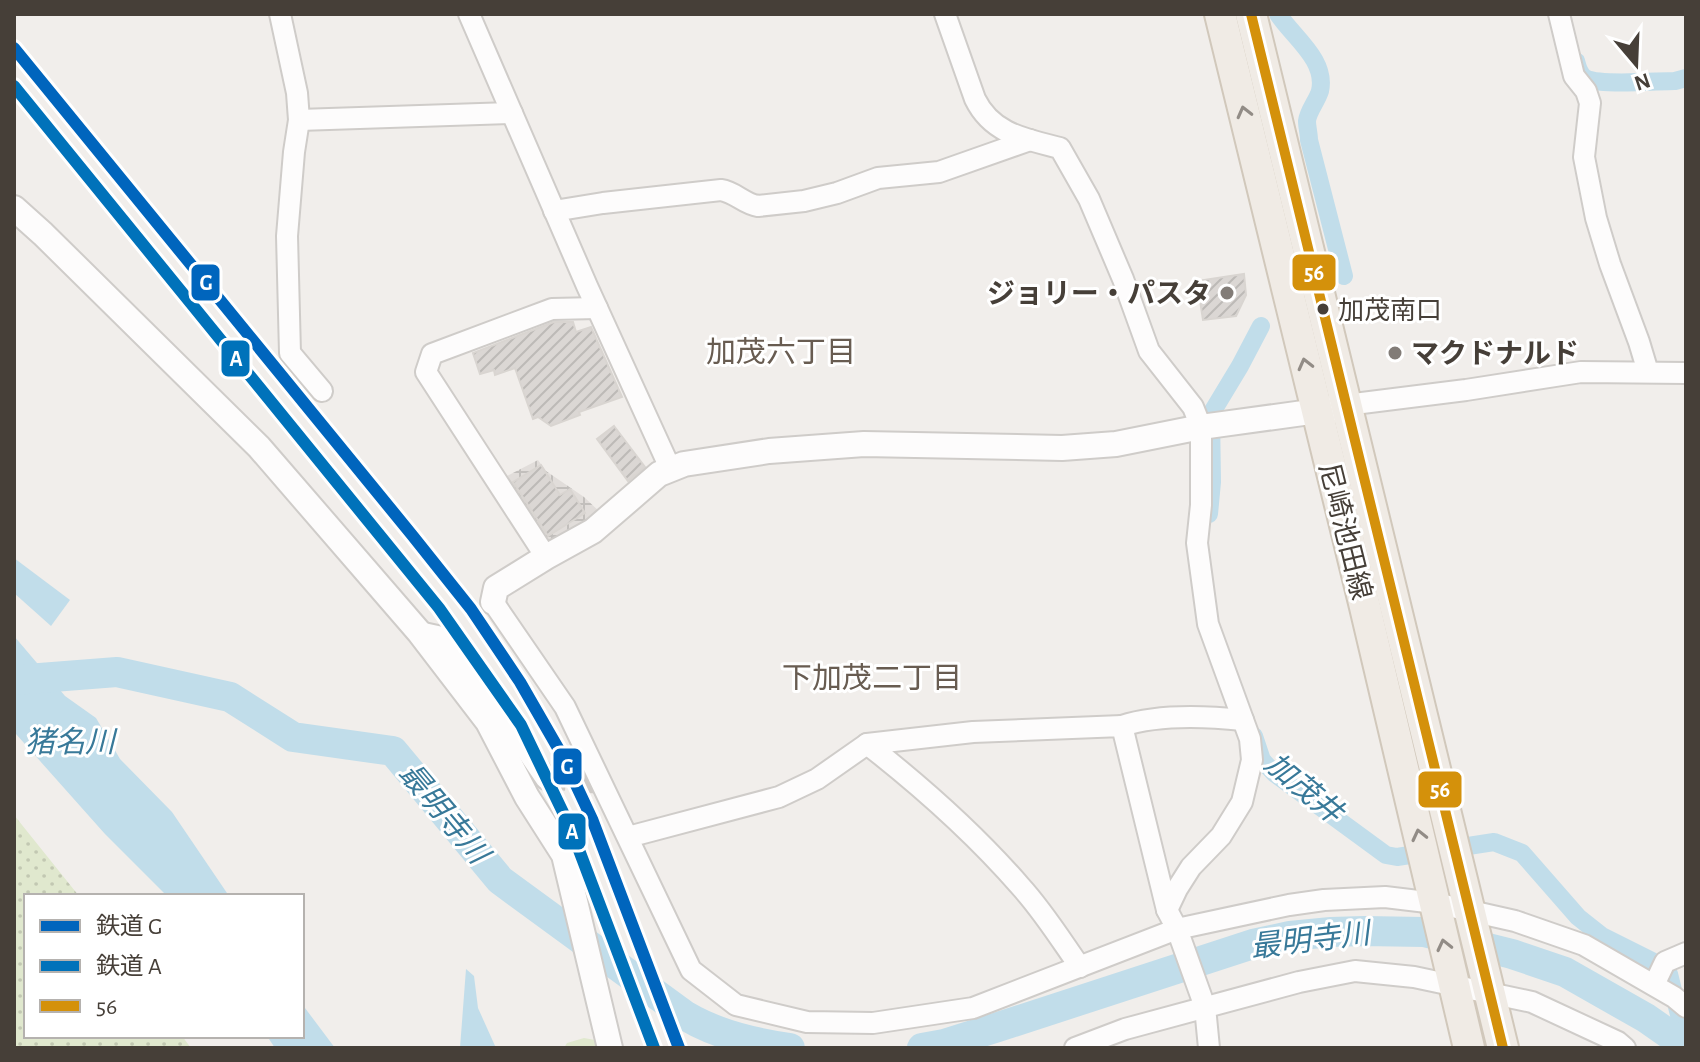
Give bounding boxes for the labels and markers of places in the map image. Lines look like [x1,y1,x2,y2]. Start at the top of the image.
place label: ジョリー・パスタ [987,279,1211,309]
marker: ジョリー・パスタ [1218,284,1236,302]
place label: 加茂南口 [1338,296,1442,324]
marker: 加茂南口 [1315,301,1331,317]
place label: マクドナルド [1411,339,1579,369]
marker: マクドナルド [1386,344,1404,362]

